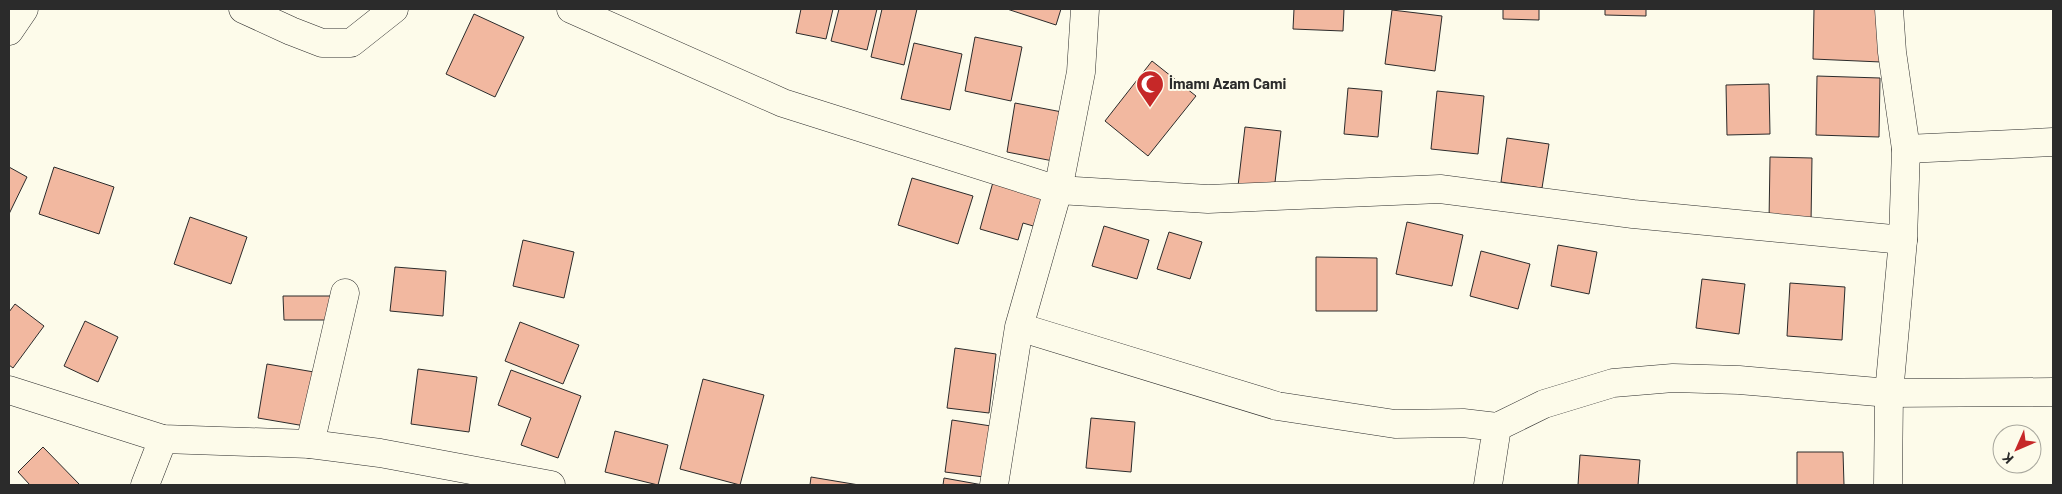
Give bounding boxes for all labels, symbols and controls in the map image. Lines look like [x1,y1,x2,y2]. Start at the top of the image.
mosque icon: İmamı Azam Cami [1135,69,1165,108]
place label: İmamı Azam Cami [1169,74,1286,92]
north arrow [1992,424,2042,474]
text: K [1998,449,2017,468]

